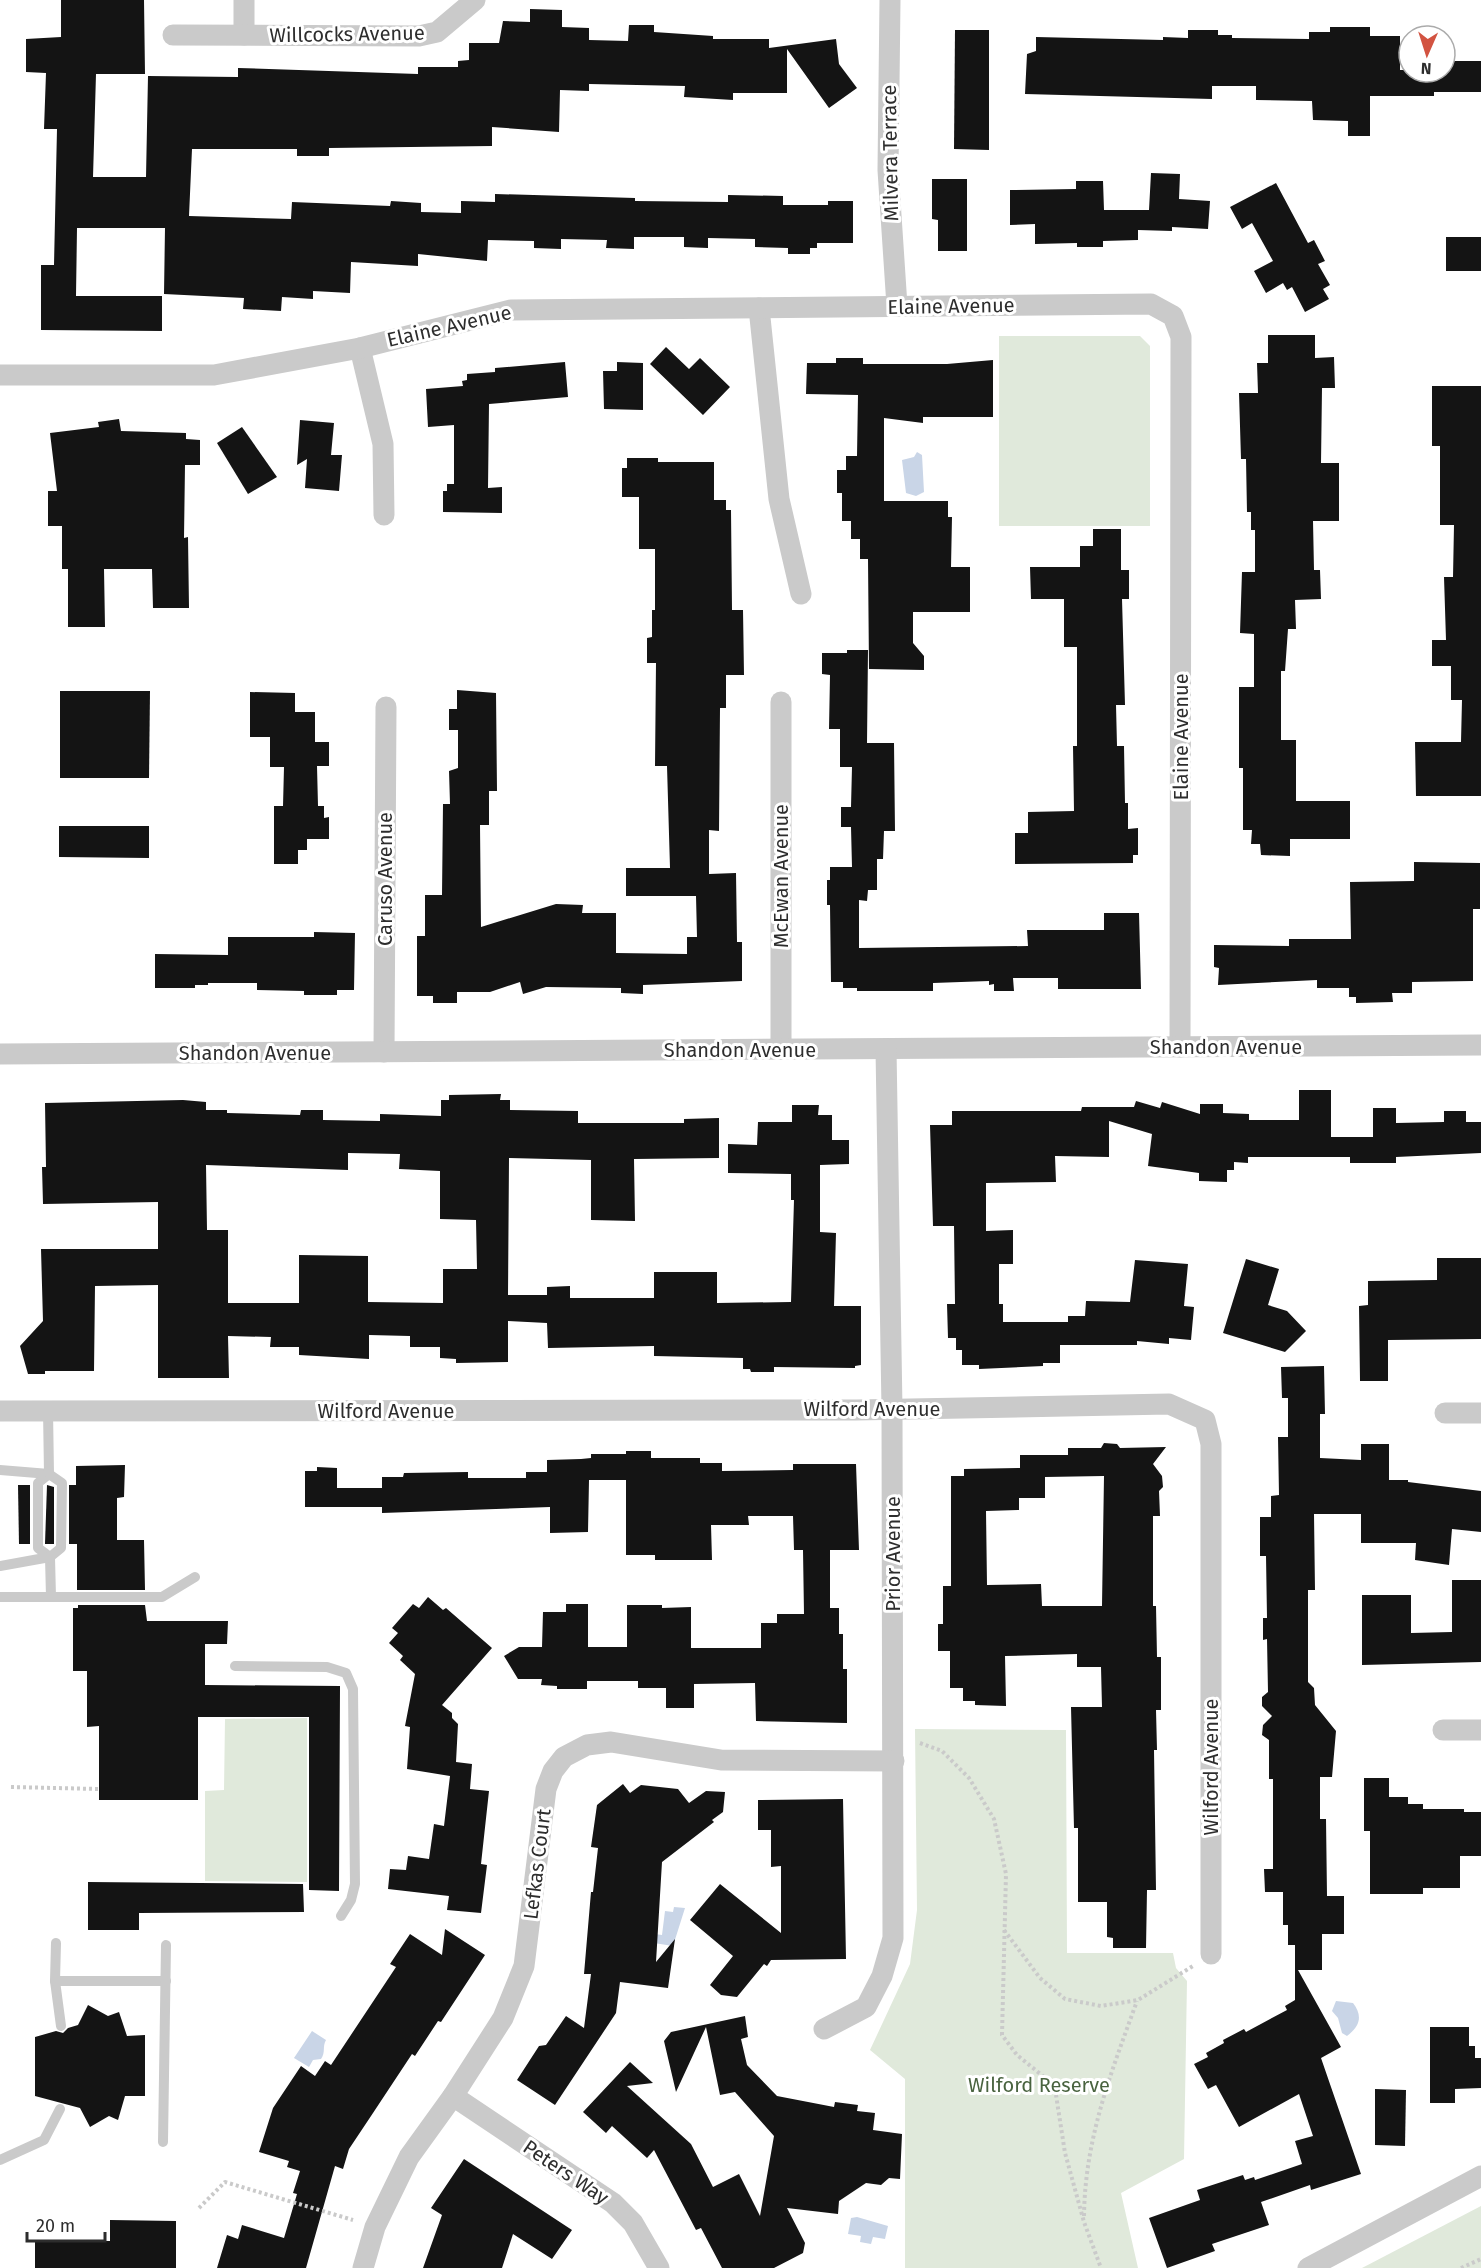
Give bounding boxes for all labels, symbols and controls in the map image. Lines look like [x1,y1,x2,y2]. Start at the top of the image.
street label: Willcocks Avenue [269,21,425,47]
north arrow [1397,24,1457,84]
text: N [1420,59,1432,78]
street label: Milvera Terrace [877,85,903,221]
street label: Elaine Avenue [887,293,1015,319]
street label: Elaine Avenue [384,300,514,352]
street label: Elaine Avenue [1169,673,1193,801]
street label: McEwan Avenue [769,804,793,948]
street label: Caruso Avenue [373,812,397,946]
street label: Shandon Avenue [1150,1035,1302,1059]
street label: Shandon Avenue [664,1038,816,1062]
street label: Shandon Avenue [179,1041,331,1065]
street label: Wilford Avenue [804,1397,940,1421]
street label: Wilford Avenue [318,1399,454,1423]
street label: Prior Avenue [881,1496,905,1612]
street label: Wilford Avenue [1199,1699,1223,1835]
street label: Lefkas Court [518,1806,556,1921]
park label: Wilford Reserve [968,2073,1110,2097]
street label: Peters Way [519,2135,614,2209]
scale bar [27,2205,105,2243]
text: 20 m [36,2215,75,2237]

